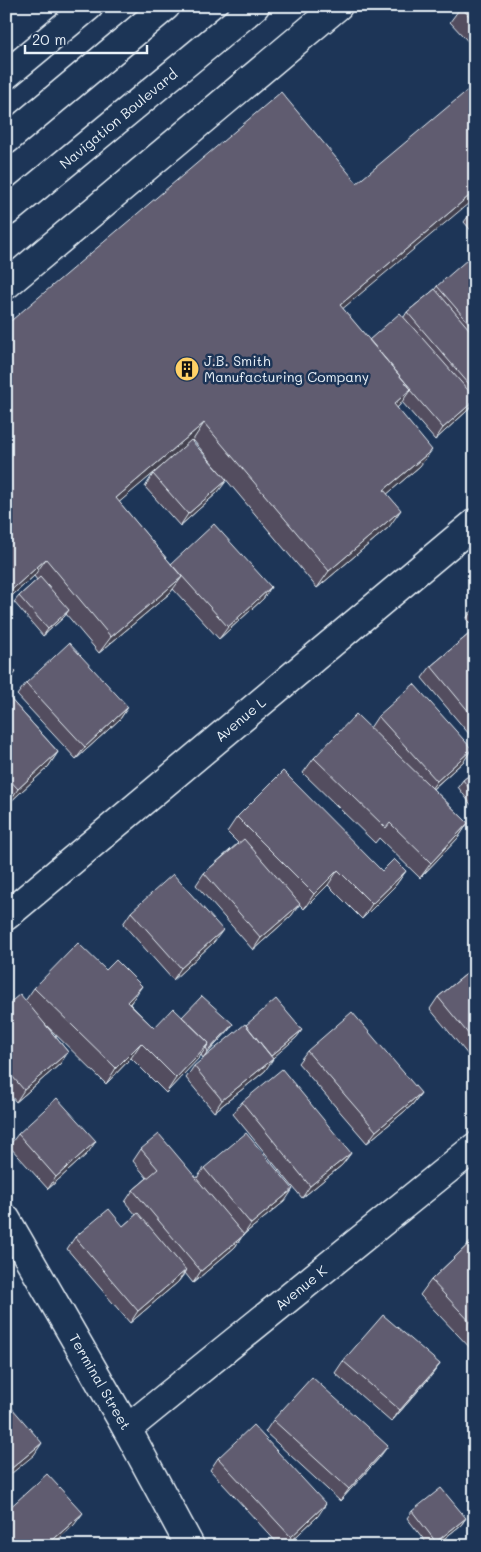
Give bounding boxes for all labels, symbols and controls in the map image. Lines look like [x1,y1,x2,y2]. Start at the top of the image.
scale bar [25,22,148,54]
text: 20 m [32,29,66,49]
street label: Navigation Boulevard [55,64,181,173]
place label: J.B. Smith Manufacturing Company [204,351,369,386]
building icon: J.B. Smith Manufacturing Company [174,356,200,382]
street label: Avenue L [211,692,270,746]
street label: Avenue K [271,1261,331,1314]
street label: Terminal Street [65,1330,136,1433]

